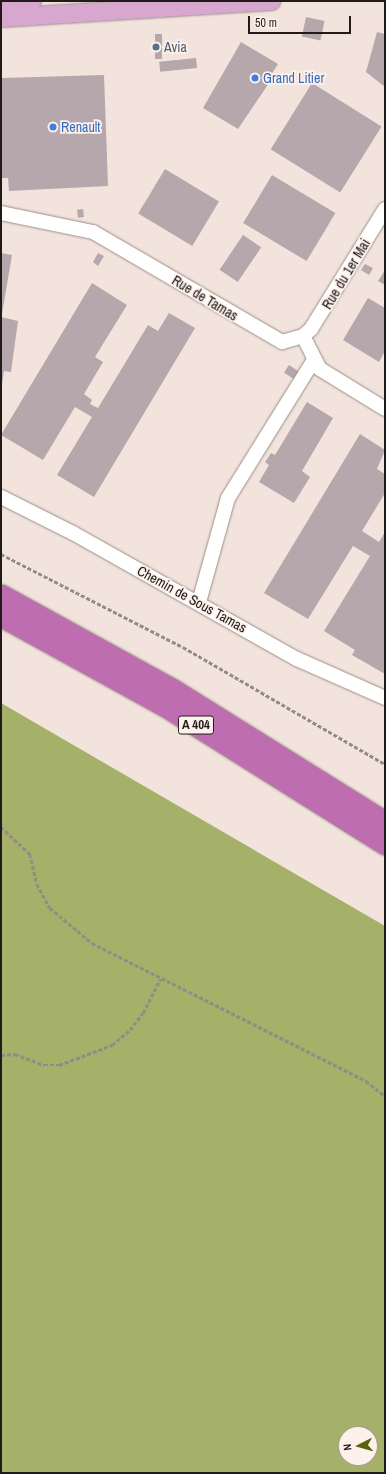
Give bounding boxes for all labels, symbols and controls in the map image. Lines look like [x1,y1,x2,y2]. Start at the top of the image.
scale bar [250,8,353,34]
text: 50 m [255,15,277,31]
place label: Avia [164,39,187,55]
marker: Avia [151,42,161,52]
place label: Grand Litier [263,70,324,86]
marker: Grand Litier [250,73,260,83]
place label: Renault [61,119,101,135]
marker: Renault [48,122,58,132]
street label: Rue du 1er Mai [318,236,374,312]
street label: Rue de Tamas [169,272,241,324]
street label: Chemin de Sous Tamas [134,562,250,636]
road number: A 404 [177,714,215,736]
north arrow [338,1426,378,1466]
text: N [340,1443,354,1451]

